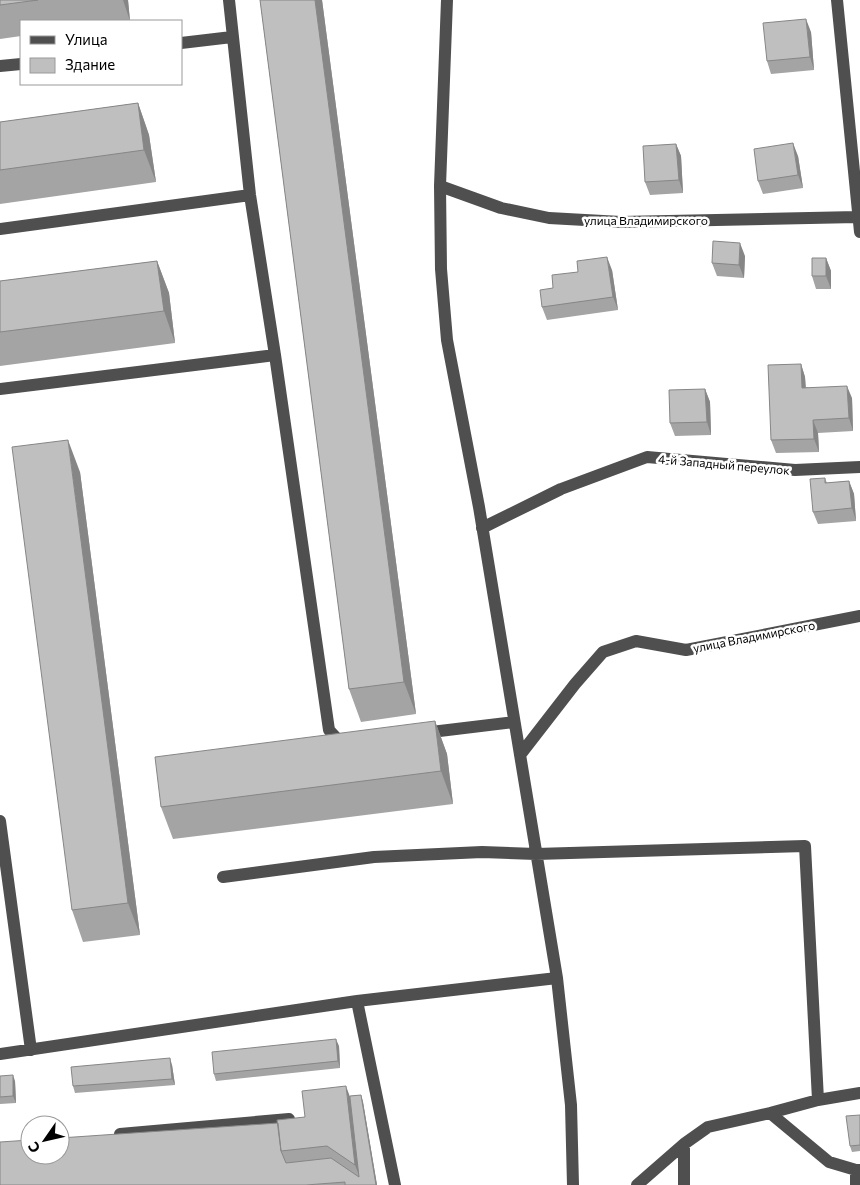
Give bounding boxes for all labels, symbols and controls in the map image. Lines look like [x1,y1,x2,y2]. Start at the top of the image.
legend [20,20,182,85]
text: Улица [65,30,107,48]
text: Здание [65,55,115,73]
street label: улица Владимирского [584,213,708,227]
street label: 4-й Западный переулок [658,451,791,477]
street label: улица Владимирского [692,617,816,655]
north arrow [20,1115,70,1165]
text: С [24,1139,44,1156]

